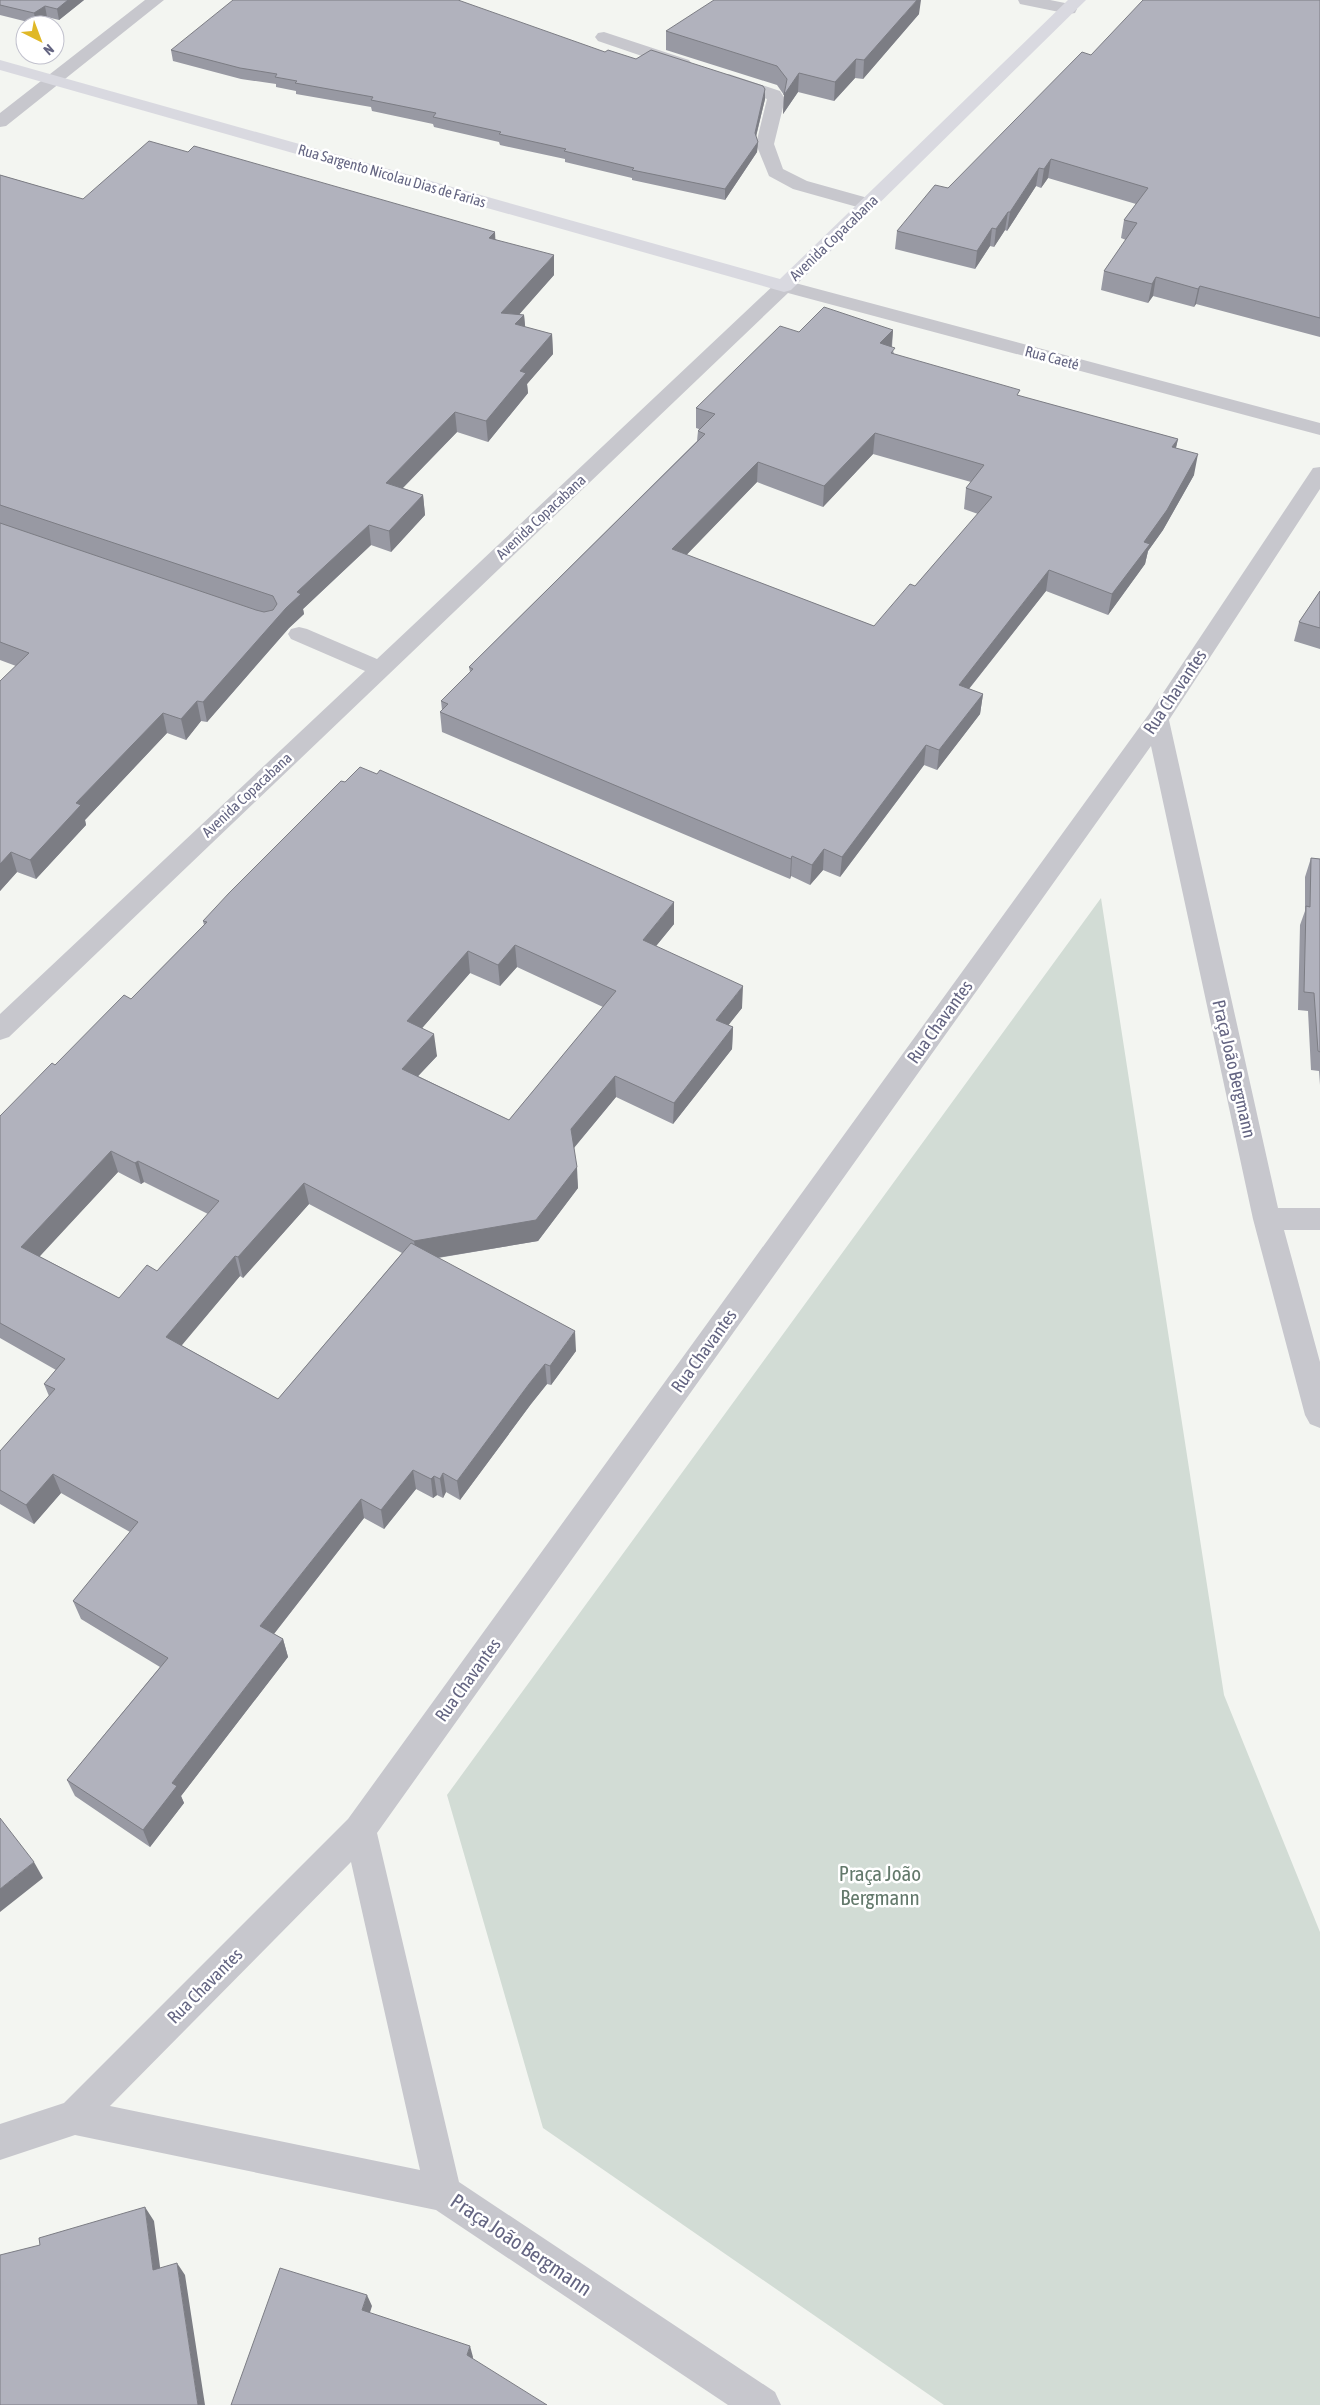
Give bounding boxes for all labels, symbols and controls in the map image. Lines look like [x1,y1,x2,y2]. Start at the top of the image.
north arrow [15,15,65,65]
text: N [40,41,57,58]
street label: Rua Sargento Nicolau Dias de Farias [296,141,488,211]
street label: Avenida Copacabana [786,191,881,284]
street label: Rua Caeté [1023,342,1081,373]
street label: Avenida Copacabana [493,471,589,562]
street label: Rua Chavantes [1139,645,1211,738]
street label: Avenida Copacabana [199,749,295,840]
street label: Rua Chavantes [902,976,977,1067]
street label: Praça João Bergmann [1208,998,1261,1140]
street label: Rua Chavantes [666,1305,741,1396]
street label: Rua Chavantes [430,1634,505,1725]
park label: Praça João Bergmann [839,1861,921,1909]
street label: Rua Chavantes [163,1944,247,2028]
street label: Praça João Bergmann [447,2188,597,2300]

